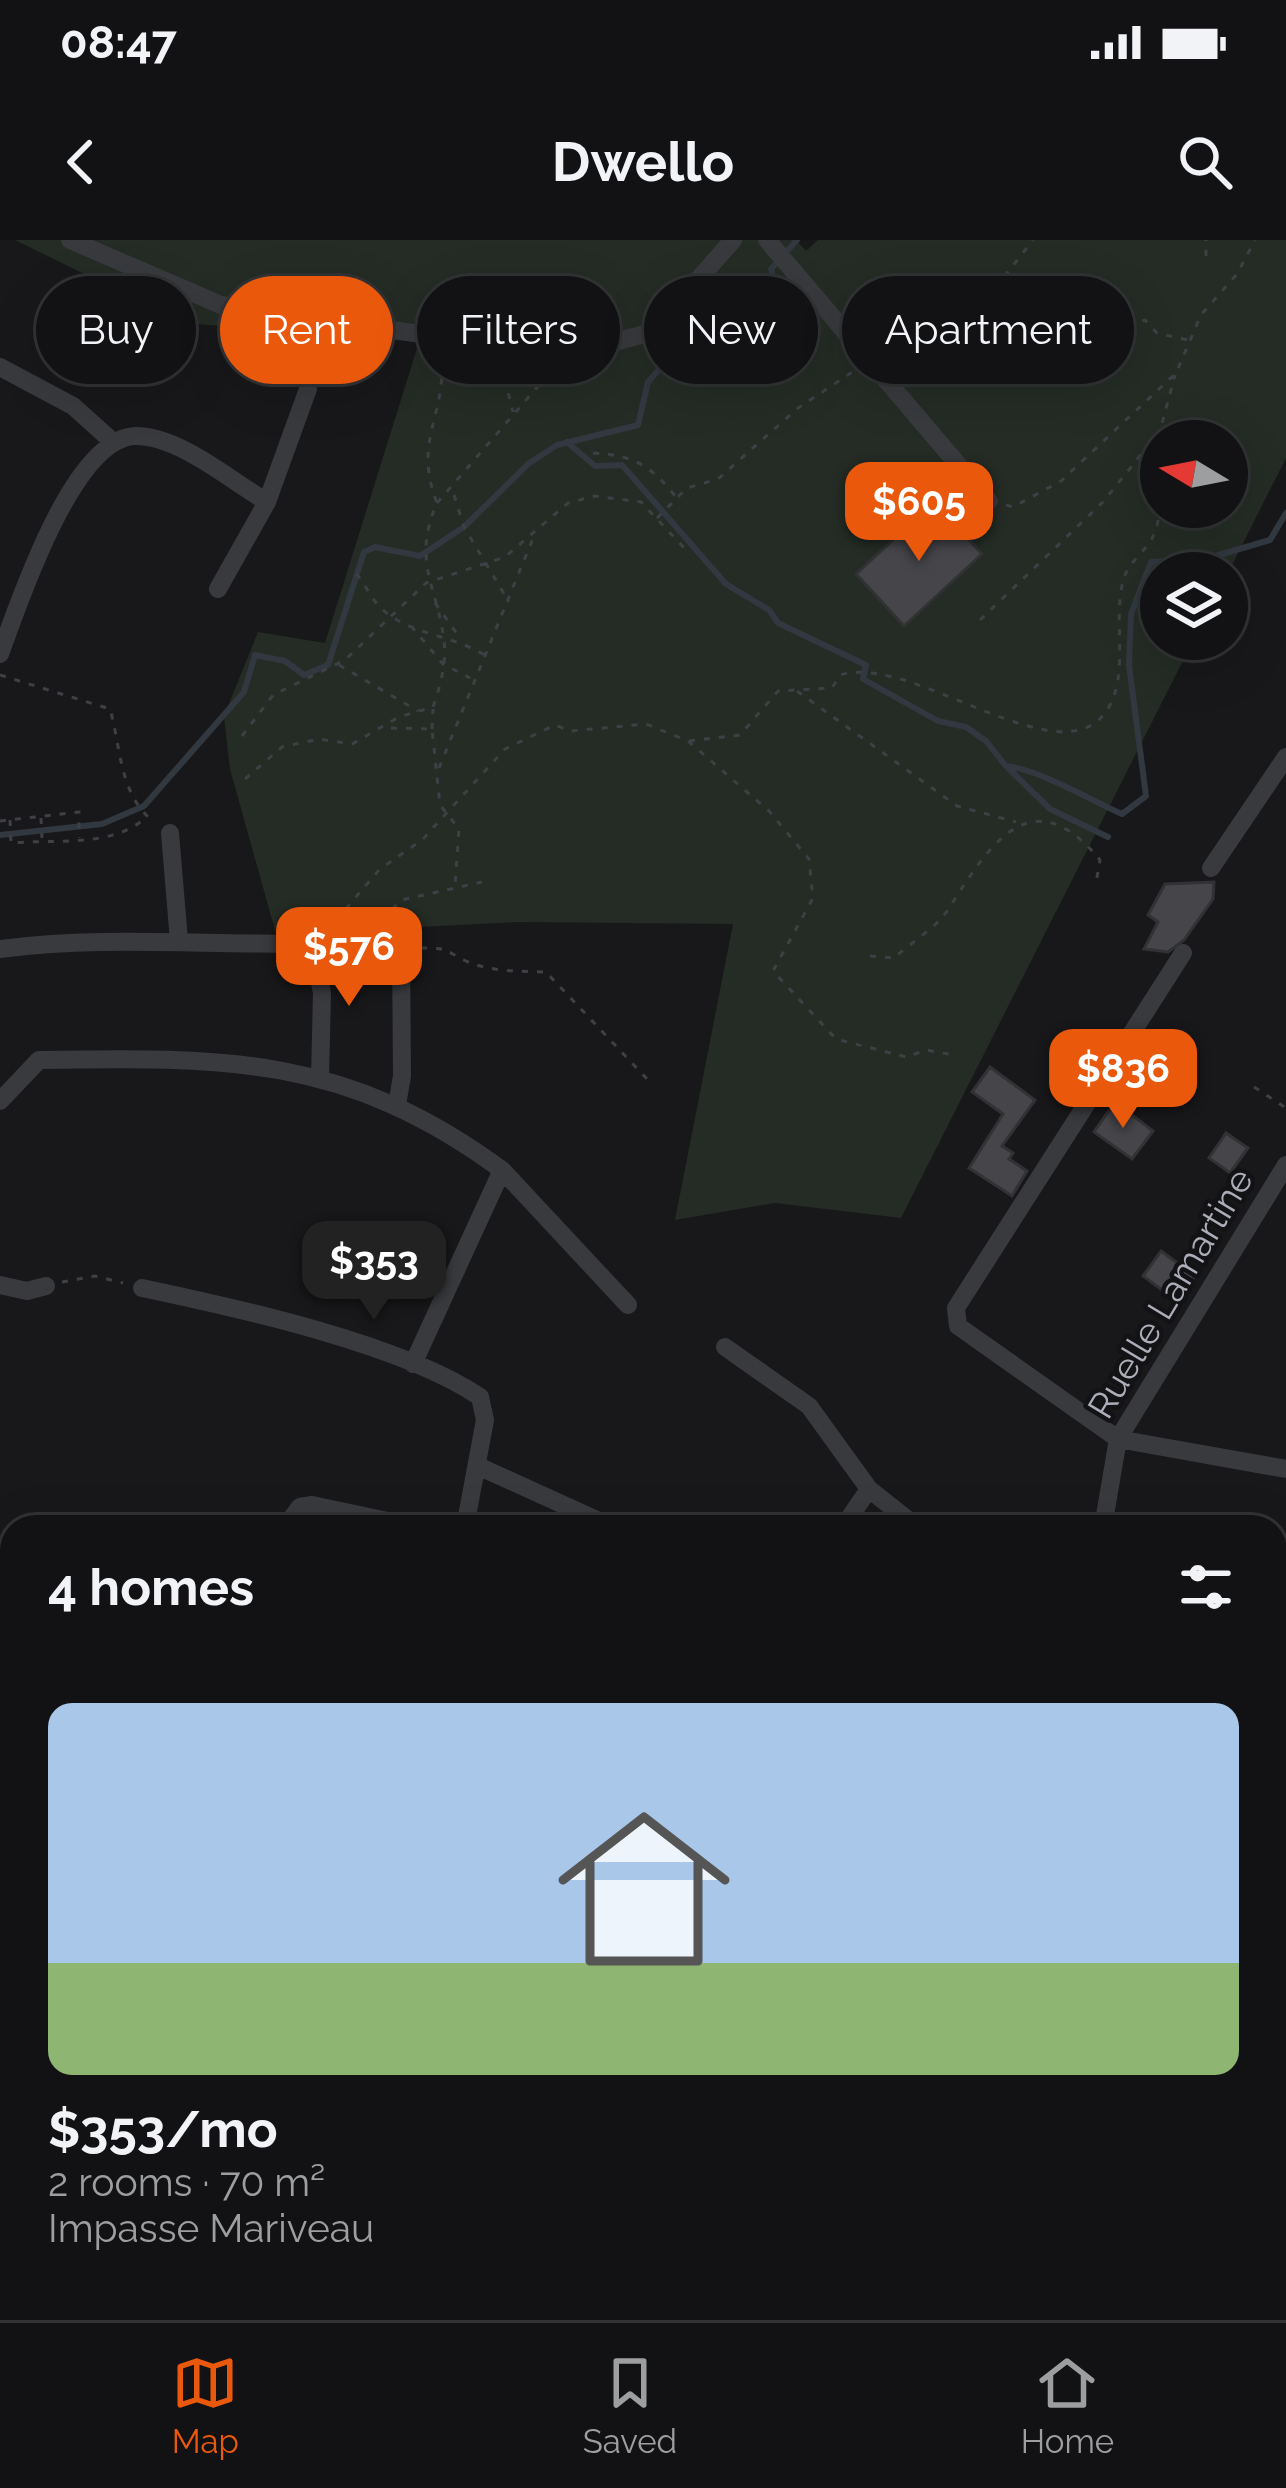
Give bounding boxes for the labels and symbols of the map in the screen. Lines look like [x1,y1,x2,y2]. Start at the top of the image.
north arrow [1140,420,1248,528]
pin: $605 [848,462,990,564]
pin: $576 [278,907,420,1009]
pin: $836 [1052,1029,1194,1131]
street label: Ruelle Lamartine [1079,1161,1261,1425]
pin: $353 [303,1221,445,1323]

